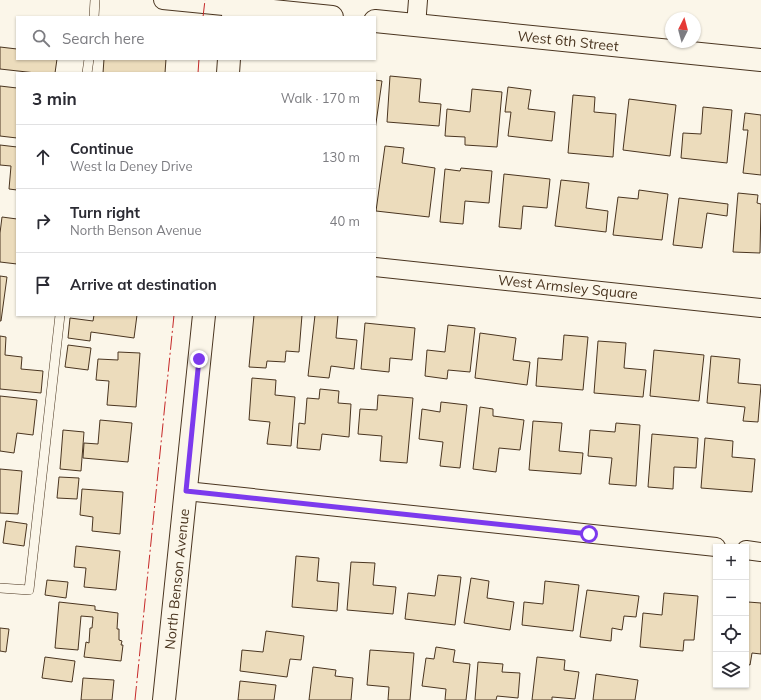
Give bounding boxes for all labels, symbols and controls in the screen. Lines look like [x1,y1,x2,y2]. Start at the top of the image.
north arrow [665,12,701,48]
search box [16,16,376,60]
icon: search [30,27,52,49]
street label: West 6th Street [517,27,620,55]
text: Search here [62,29,144,48]
text: 3 min [32,88,77,109]
text: Walk · 170 m [281,90,360,106]
text: Continue [70,139,133,158]
icon: ahead [32,146,54,168]
text: 130 m [322,149,360,165]
text: West la Deney Drive [70,158,192,174]
text: Turn right [70,203,140,222]
icon: right [32,210,54,232]
text: 40 m [330,213,360,229]
text: North Benson Avenue [70,222,201,238]
street label: West Armsley Square [497,271,639,303]
icon: arrive [32,274,54,296]
text: Arrive at destination [70,275,217,294]
route end [190,350,208,368]
street label: North Benson Avenue [161,508,193,650]
route start [580,525,598,543]
map controls [713,544,749,688]
button: + [713,544,749,580]
button: − [713,580,749,616]
button: locate [713,616,749,652]
button: layers [713,652,749,688]

